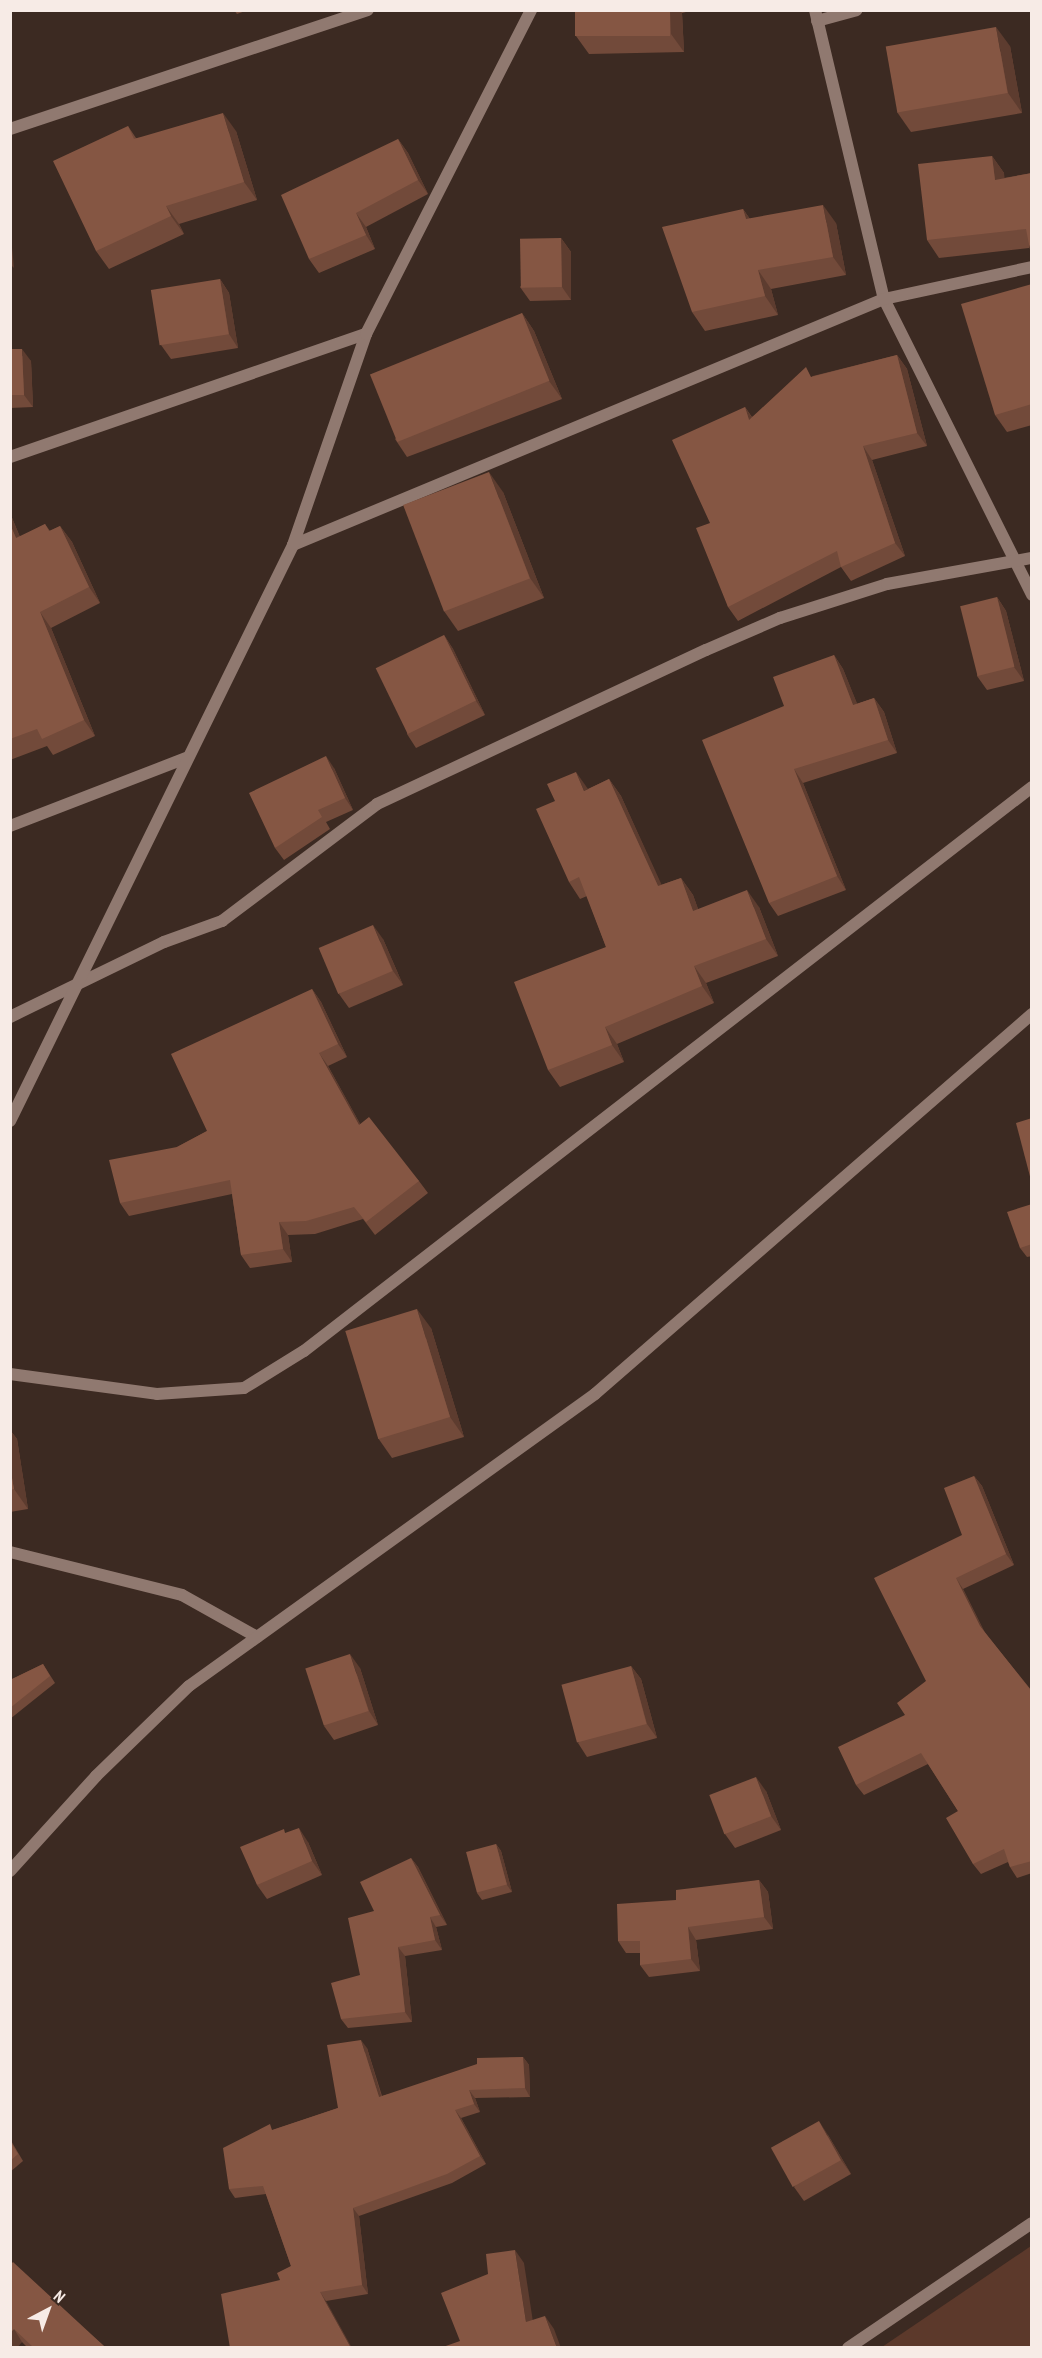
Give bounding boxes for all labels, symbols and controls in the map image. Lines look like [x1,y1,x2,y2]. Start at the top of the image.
north arrow [18,2280,78,2340]
text: N [50,2286,70,2307]

